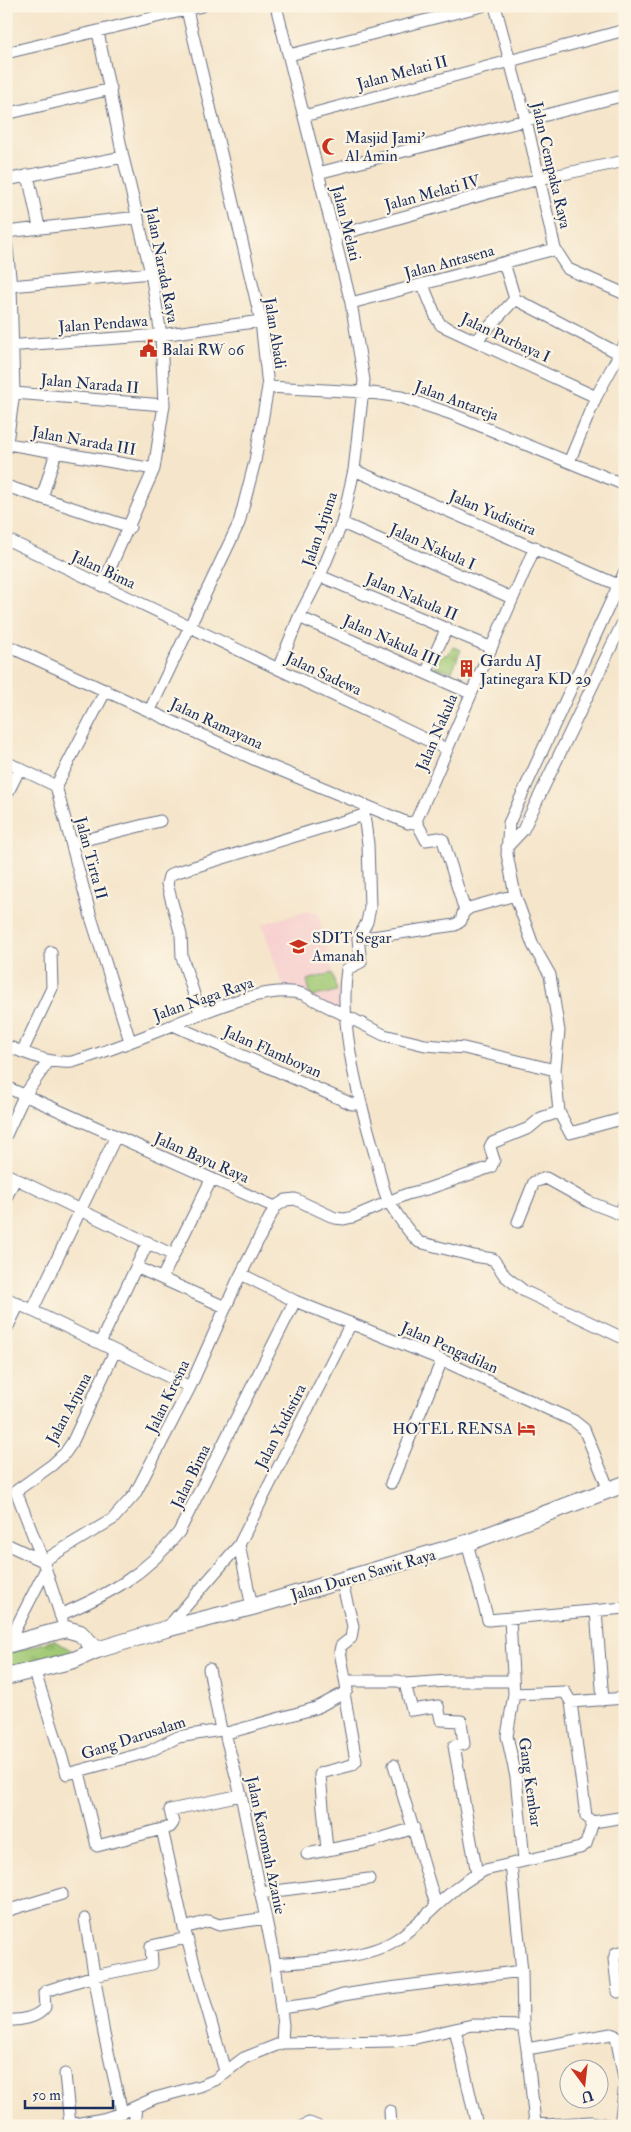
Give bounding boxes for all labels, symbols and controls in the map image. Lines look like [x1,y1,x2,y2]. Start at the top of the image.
street label: Jalan Melati II [354,51,450,96]
street label: Jalan Cempaka Raya [526,99,575,231]
place label: Masjid Jami' Al Amin [344,128,425,166]
mosque icon: Masjid Jami' Al Amin [321,136,341,156]
street label: Jalan Melati IV [381,170,483,217]
street label: Jalan Melati [326,182,365,263]
street label: Jalan Narada Raya [140,205,183,325]
street label: Jalan Antasena [401,240,497,285]
street label: Jalan Abadi [258,295,291,370]
street label: Jalan Purbaya I [456,308,553,368]
street label: Jalan Pendawa [57,311,149,338]
public building icon: Balai RW 06 [138,339,158,359]
place label: Balai RW 06 [162,340,245,360]
street label: Jalan Narada II [39,370,140,399]
street label: Jalan Antareja [411,376,502,426]
street label: Jalan Narada III [29,422,137,461]
street label: Jalan Yudistira [445,485,540,541]
street label: Jalan Arjuna [297,489,343,571]
street label: Jalan Nakula I [385,519,479,576]
street label: Jalan Bima [67,546,139,595]
street label: Jalan Nakula II [361,568,461,626]
street label: Jalan Nakula III [338,610,444,672]
street label: Jalan Sadewa [281,647,365,701]
place label: Gardu AJ Jatinegara KD 29 [479,651,591,690]
building icon: Gardu AJ Jatinegara KD 29 [456,659,476,679]
street label: Jalan Nakula [411,690,463,775]
street label: Jalan Ramayana [166,693,267,755]
street label: Jalan Tirta II [69,814,112,902]
place label: SDIT Segar Amanah [311,928,392,966]
school or university icon: SDIT Segar Amanah [288,936,308,956]
street label: Jalan Naga Raya [150,972,257,1027]
street label: Jalan Flamboyan [219,1021,325,1083]
street label: Jalan Bayu Raya [150,1128,253,1189]
street label: Jalan Pengadilan [397,1317,501,1379]
street label: Jalan Kresna [141,1356,195,1438]
street label: Jalan Arjuna [41,1369,97,1449]
street label: Jalan Yudistira [251,1380,312,1474]
hotel icon: HOTEL RENSA [517,1418,537,1438]
place label: HOTEL RENSA [392,1419,513,1439]
street label: Jalan Bima [166,1441,216,1513]
street label: Jalan Duren Sawit Raya [288,1545,439,1606]
street label: Gang Darusalam [79,1711,189,1764]
street label: Gang Kembar [514,1736,546,1828]
street label: Jalan Karomah Azanie [240,1773,290,1917]
north arrow [558,2060,608,2110]
scale bar [25,2077,112,2109]
text: 50 m [32,2086,61,2105]
text: U [579,2086,595,2106]

